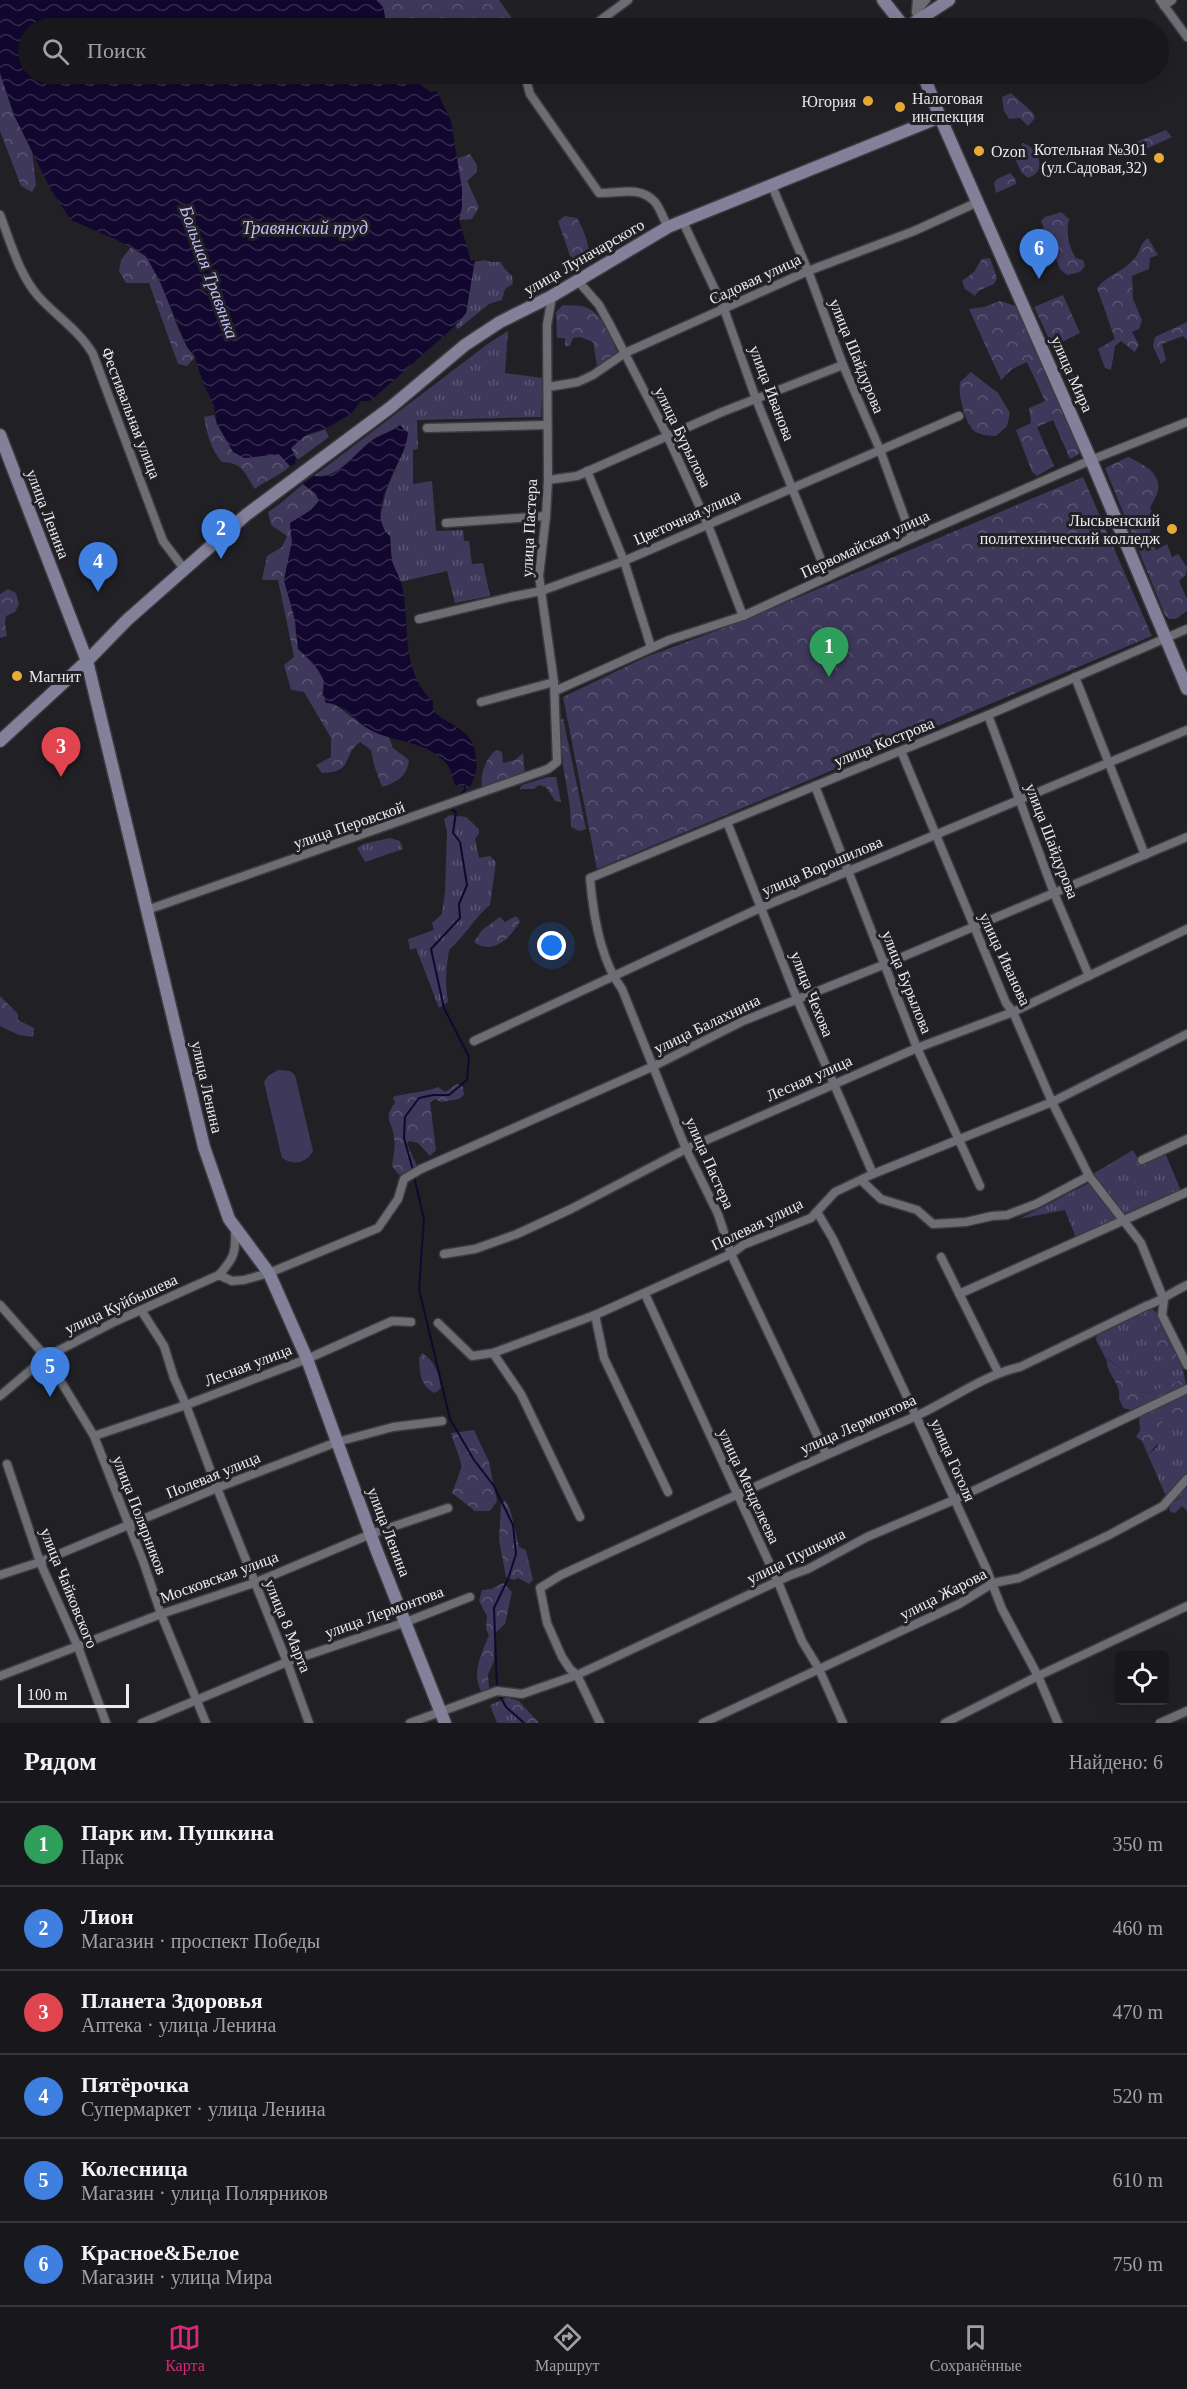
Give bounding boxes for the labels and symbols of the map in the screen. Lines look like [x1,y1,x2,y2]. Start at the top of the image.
place label: Налоговая инспекция [912,90,985,126]
place label: Югория [801,93,857,111]
marker: Югория [861,94,875,108]
marker: Налоговая инспекция [893,100,907,114]
place label: Котельная №301 (ул.Садовая,32) [1034,141,1147,177]
place label: Ozon [991,143,1026,160]
marker: Ozon [972,144,986,158]
marker: Котельная №301 (ул.Садовая,32) [1152,151,1166,165]
water label: Большая Травянка [175,202,242,341]
street label: улица Луначарского [521,216,648,299]
water label: Травянский пруд [242,218,368,238]
pin: 6 [1020,230,1058,279]
street label: Садовая улица [706,250,804,309]
street label: улица Шайдурова [825,296,888,416]
street label: улица Мира [1047,333,1096,415]
street label: улица Иванова [745,343,798,443]
street label: Фестивальная улица [97,345,164,481]
street label: улица Бурылова [650,384,715,490]
street label: улица Ленина [22,467,73,561]
street label: улица Пастера [518,478,541,578]
street label: Цветочная улица [631,486,743,549]
street label: Первомайская улица [798,507,932,582]
pin: 2 [202,510,240,559]
place label: Лысьвенский политехнический колледж [980,512,1161,548]
marker: Лысьвенский политехнический колледж [1165,522,1179,536]
pin: 4 [78,542,118,592]
pin: 1 [810,628,848,677]
place label: Магнит [29,668,81,685]
marker: Магнит [10,669,24,683]
street label: улица Кострова [831,714,937,771]
pin: 3 [42,728,80,777]
street label: улица Шайдурова [1021,781,1082,901]
street label: улица Перовской [291,798,407,853]
street label: улица Ворошилова [759,833,885,900]
street label: улица Иванова [975,910,1034,1009]
street label: улица Бурылова [878,928,935,1036]
your location [537,931,566,960]
street label: улица Чехова [786,949,837,1040]
street label: улица Балахнина [651,991,763,1058]
street label: улица Ленина [187,1039,226,1135]
street label: Лесная улица [764,1052,855,1105]
street label: улица Пастера [681,1115,738,1212]
street label: Полевая улица [708,1194,806,1254]
street label: улица Куйбышева [62,1270,180,1338]
street label: Лесная улица [202,1341,294,1390]
pin: 5 [31,1348,70,1397]
street label: улица Лермонтова [797,1391,919,1458]
street label: улица Гоголя [926,1416,979,1505]
street label: улица Менделеева [714,1426,783,1547]
street label: Полевая улица [164,1448,263,1502]
street label: улица Полярников [109,1453,171,1578]
street label: улица Ленина [363,1485,414,1579]
street label: улица Чайковского [36,1525,101,1651]
street label: улица Пушкина [744,1525,848,1588]
street label: Московская улица [158,1548,281,1607]
street label: улица Жарова [897,1565,990,1624]
street label: улица 8 Марта [261,1577,314,1675]
street label: улица Лермонтова [322,1583,446,1642]
scale bar [18,1681,129,1708]

